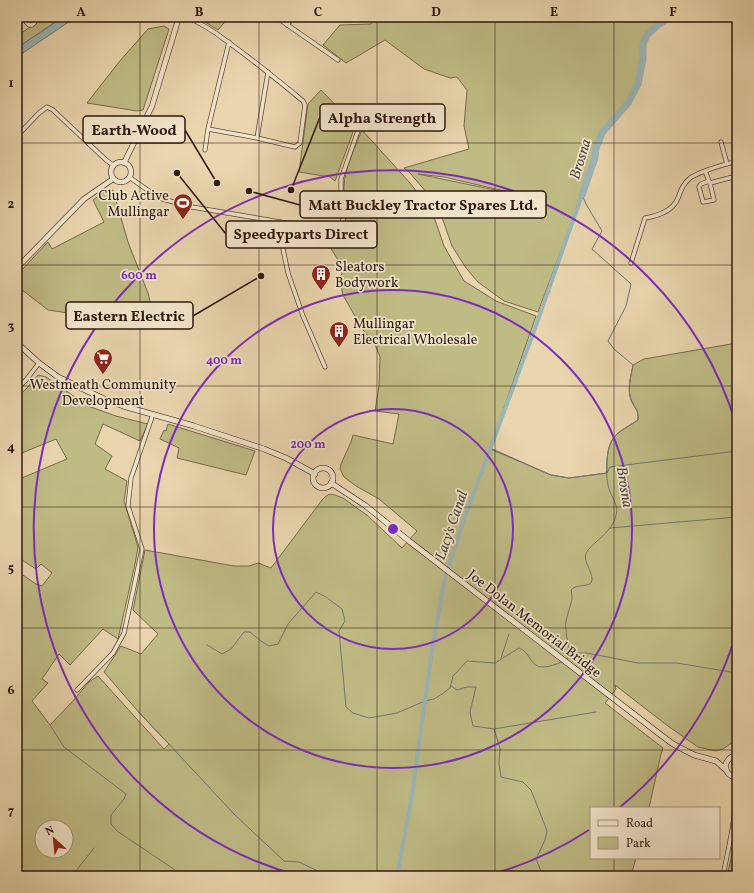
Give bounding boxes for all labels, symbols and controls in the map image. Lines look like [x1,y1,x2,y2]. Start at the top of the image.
text: A [76,4,86,22]
text: B [195,4,204,22]
text: C [314,4,322,22]
text: D [431,4,441,22]
text: E [550,4,558,22]
text: F [669,4,677,22]
text: 1 [8,75,14,93]
callout: Alpha Strength [320,104,445,131]
text: Alpha Strength [328,109,436,130]
callout: Earth-Wood [83,116,185,143]
text: Earth-Wood [91,121,177,142]
water label: Brosna [565,137,598,182]
place label: Club Active Mullingar [98,187,169,222]
callout: Matt Buckley Tractor Spares Ltd. [300,191,546,218]
sports icon: Club Active Mullingar [172,192,194,220]
text: 2 [8,196,15,214]
text: Matt Buckley Tractor Spares Ltd. [308,196,538,217]
callout: Speedyparts Direct [226,221,377,248]
text: Speedyparts Direct [234,225,369,246]
place label: Sleators Bodywork [335,258,399,293]
building icon: Sleators Bodywork [310,263,332,291]
text: 600 m [121,268,157,284]
callout: Eastern Electric [66,302,193,329]
text: Eastern Electric [73,307,185,328]
place label: Mullingar Electrical Wholesale [353,315,478,350]
text: 3 [8,318,15,336]
building icon: Mullingar Electrical Wholesale [328,320,350,348]
supermarket icon: Westmeath Community Development [92,347,114,375]
text: 400 m [206,353,242,369]
place label: Westmeath Community Development [30,376,177,411]
text: 200 m [290,437,326,453]
text: 4 [7,439,15,457]
water label: Brosna [610,465,637,509]
water label: Lacy's Canal [431,488,474,563]
centre of rings [386,522,400,536]
text: 5 [8,560,14,578]
street label: Joe Dolan Memorial Bridge [463,566,605,683]
text: 6 [7,682,15,700]
text: 7 [8,803,14,821]
legend [590,807,720,859]
text: Road [626,816,653,832]
north arrow [34,819,74,859]
text: N [43,823,57,840]
text: Park [626,836,651,852]

